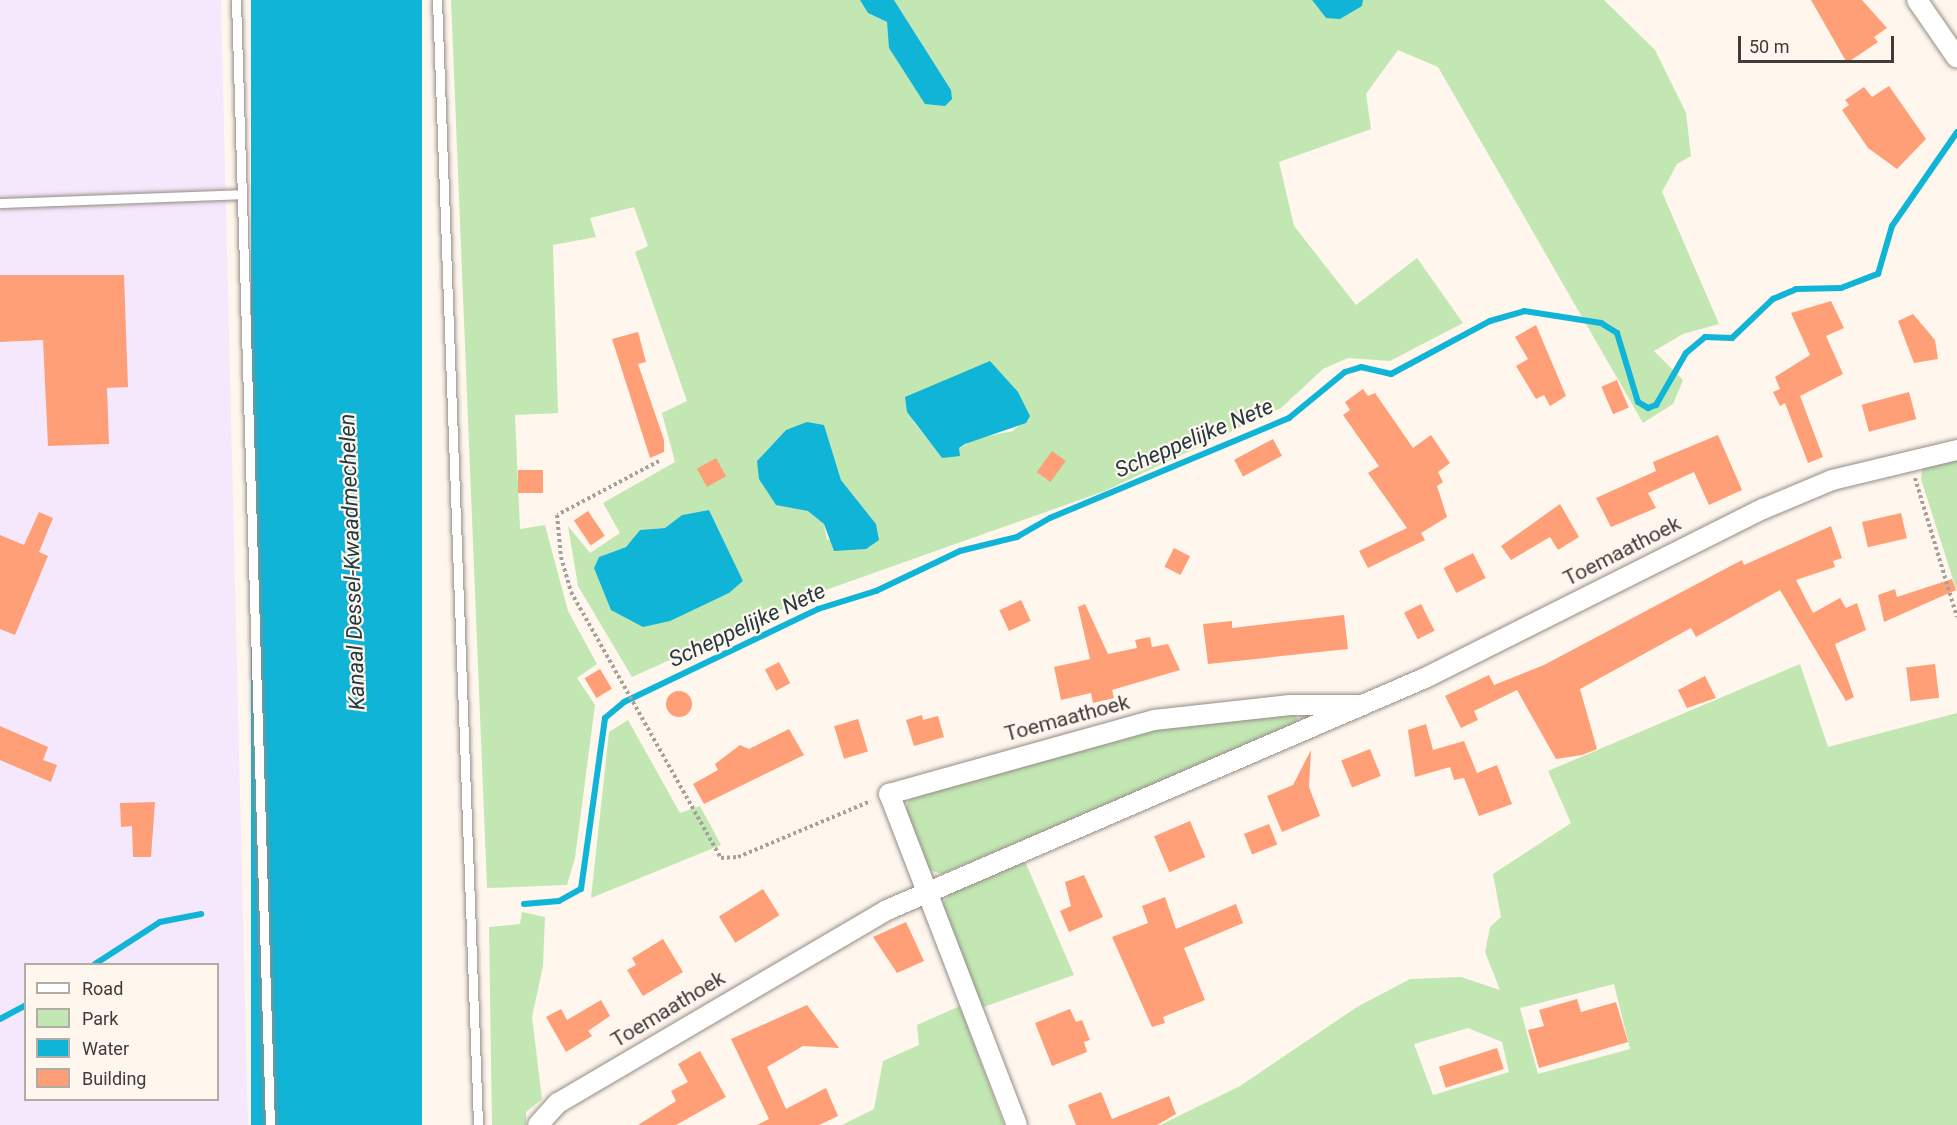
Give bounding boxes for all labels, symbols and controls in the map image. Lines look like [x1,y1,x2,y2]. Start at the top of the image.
scale bar [1741,24,1897,62]
text: 50 m [1749,36,1789,57]
water label: Scheppelijke Nete [1111,393,1277,483]
water label: Kanaal Dessel-Kwaadmechelen [334,413,370,711]
street label: Toemaathoek [1559,511,1685,591]
water label: Scheppelijke Nete [664,577,830,673]
street label: Toemaathoek [1002,689,1132,747]
legend [24,963,219,1101]
street label: Toemaathoek [607,965,729,1053]
text: Road [82,978,123,999]
text: Park [82,1008,118,1029]
text: Water [82,1038,129,1059]
text: Building [82,1068,146,1089]

